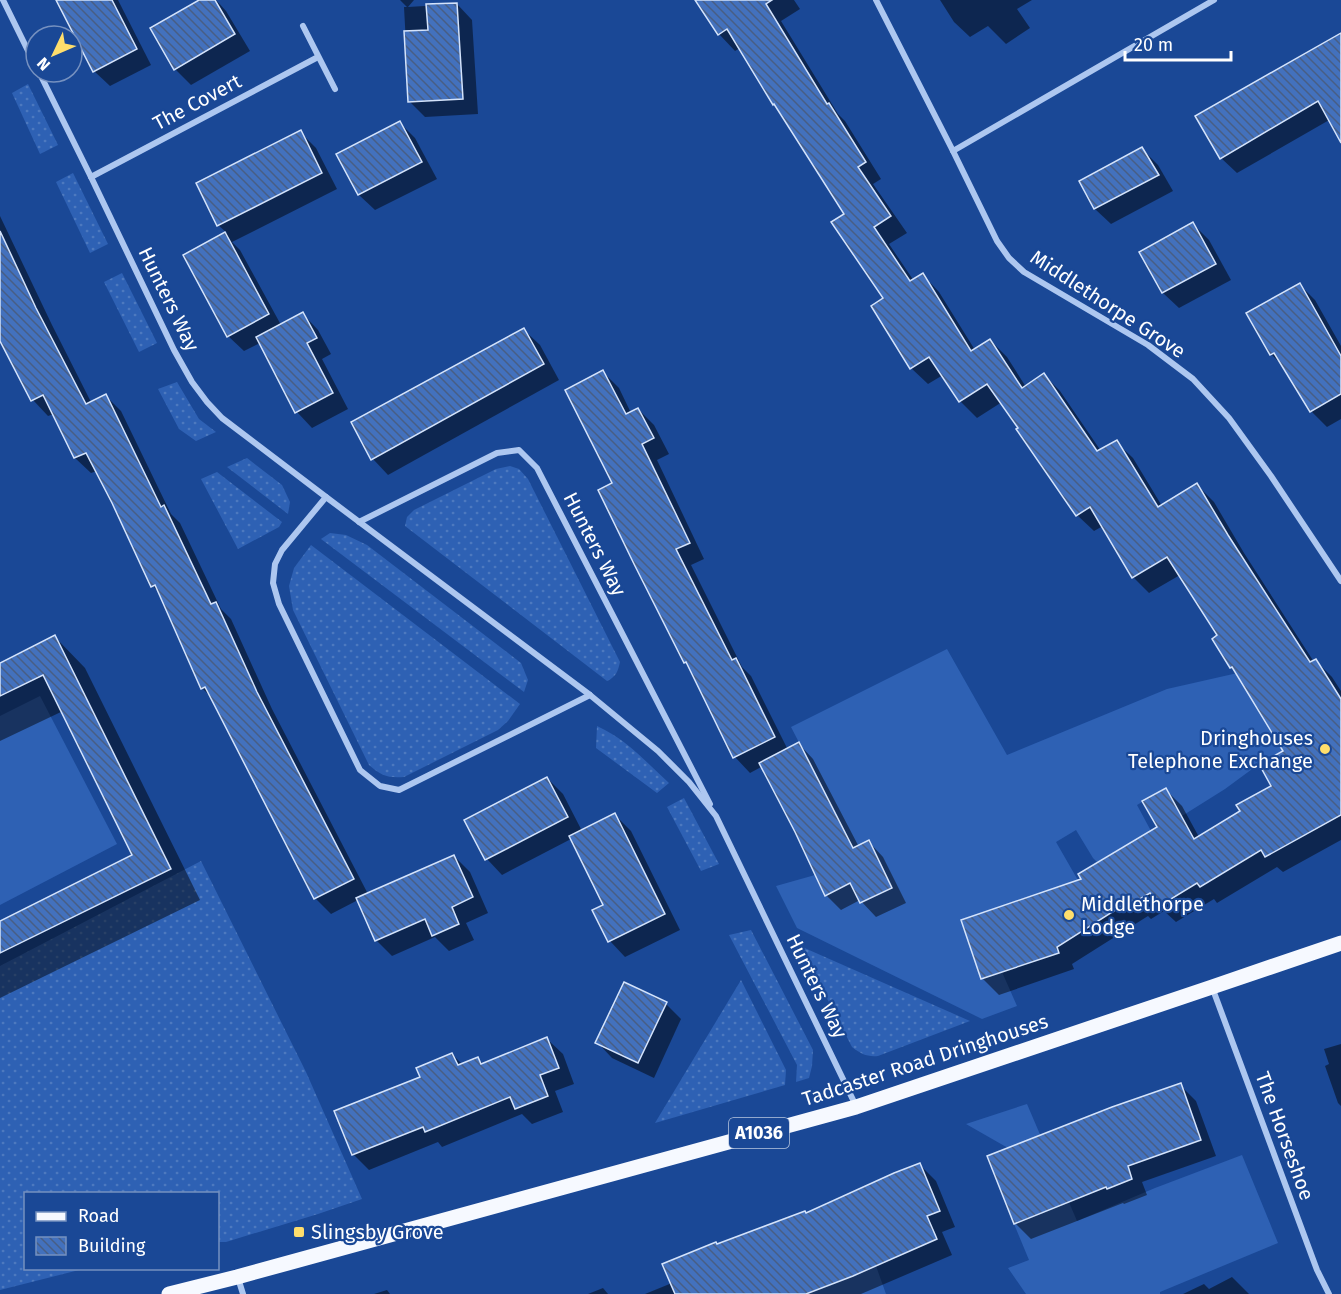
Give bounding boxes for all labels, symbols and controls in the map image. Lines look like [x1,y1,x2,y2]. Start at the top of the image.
north arrow [24,24,84,84]
scale bar [1125,24,1232,62]
text: 20 m [1134,34,1173,56]
text: N [33,54,54,74]
street label: The Covert [149,68,246,135]
street label: Hunters Way [133,243,205,355]
street label: Middlethorpe Grove [1026,245,1190,363]
street label: Hunters Way [559,488,631,600]
place label: Dringhouses Telephone Exchange [1128,726,1313,773]
marker: Dringhouses Telephone Exchange [1318,742,1332,756]
place label: Middlethorpe Lodge [1081,892,1204,939]
marker: Middlethorpe Lodge [1062,908,1076,922]
street label: Hunters Way [781,930,853,1042]
street label: Tadcaster Road Dringhouses [799,1009,1051,1111]
street label: The Horseshoe [1251,1069,1319,1203]
road number: A1036 [729,1118,789,1148]
legend [24,1192,219,1270]
text: Road [78,1205,120,1227]
place label: Slingsby Grove [311,1220,444,1244]
marker: Slingsby Grove [292,1225,306,1239]
text: Building [78,1235,146,1257]

